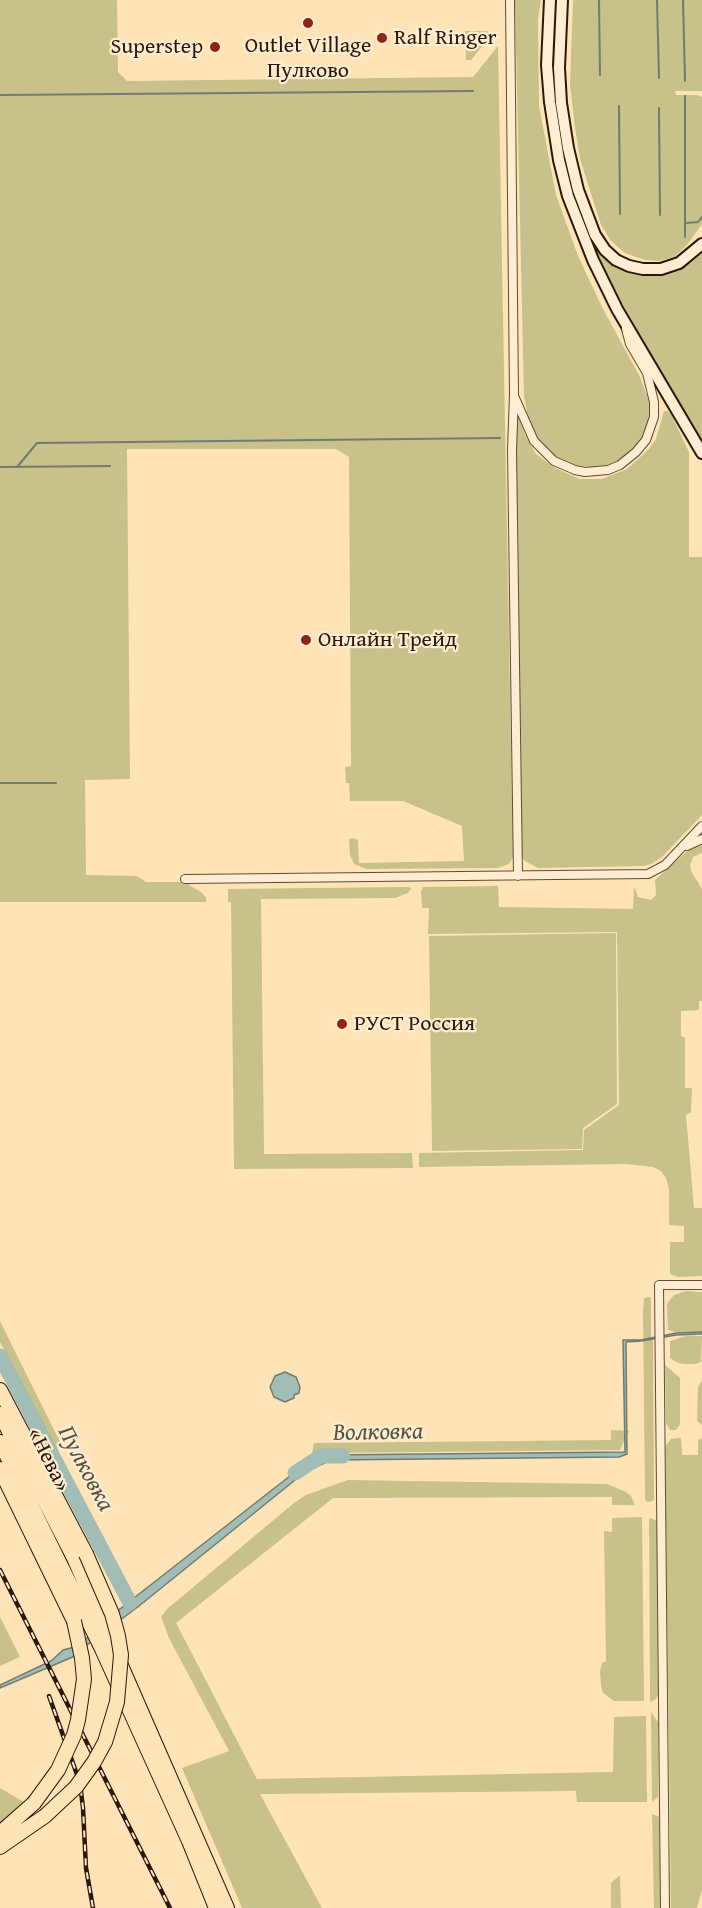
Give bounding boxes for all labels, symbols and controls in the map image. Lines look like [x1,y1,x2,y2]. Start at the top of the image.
marker: Outlet Village Пулково [301,16,315,30]
place label: Ralf Ringer [394,25,497,51]
marker: Ralf Ringer [375,31,389,45]
place label: Outlet Village Пулково [245,33,371,84]
place label: Superstep [110,34,203,60]
marker: Superstep [208,40,222,54]
place label: Онлайн Трейд [318,627,457,653]
marker: Онлайн Трейд [299,633,313,647]
place label: РУСТ Россия [354,1011,475,1037]
marker: РУСТ Россия [335,1017,349,1031]
water label: Волковка [333,1418,423,1448]
water label: Пулковка [50,1421,120,1517]
street label: «Нева» [21,1424,75,1496]

